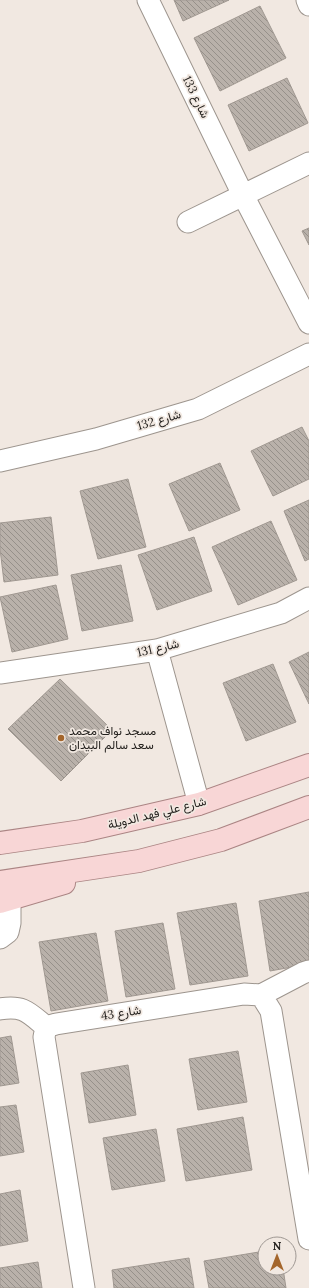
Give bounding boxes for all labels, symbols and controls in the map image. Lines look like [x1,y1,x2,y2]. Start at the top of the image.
street label: شارع 133 [178,73,213,121]
street label: شارع 132 [135,406,183,435]
street label: شارع 131 [135,635,181,662]
place label: مسجد نواف محمد سعد سالم البيدان [69,723,156,753]
marker: مسجد نواف محمد سعد سالم البيدان [56,733,66,743]
street label: شارع علي فهد الدويلة [106,793,208,835]
street label: شارع 43 [100,1002,142,1025]
north arrow [257,1236,297,1276]
text: N [273,1239,282,1253]

